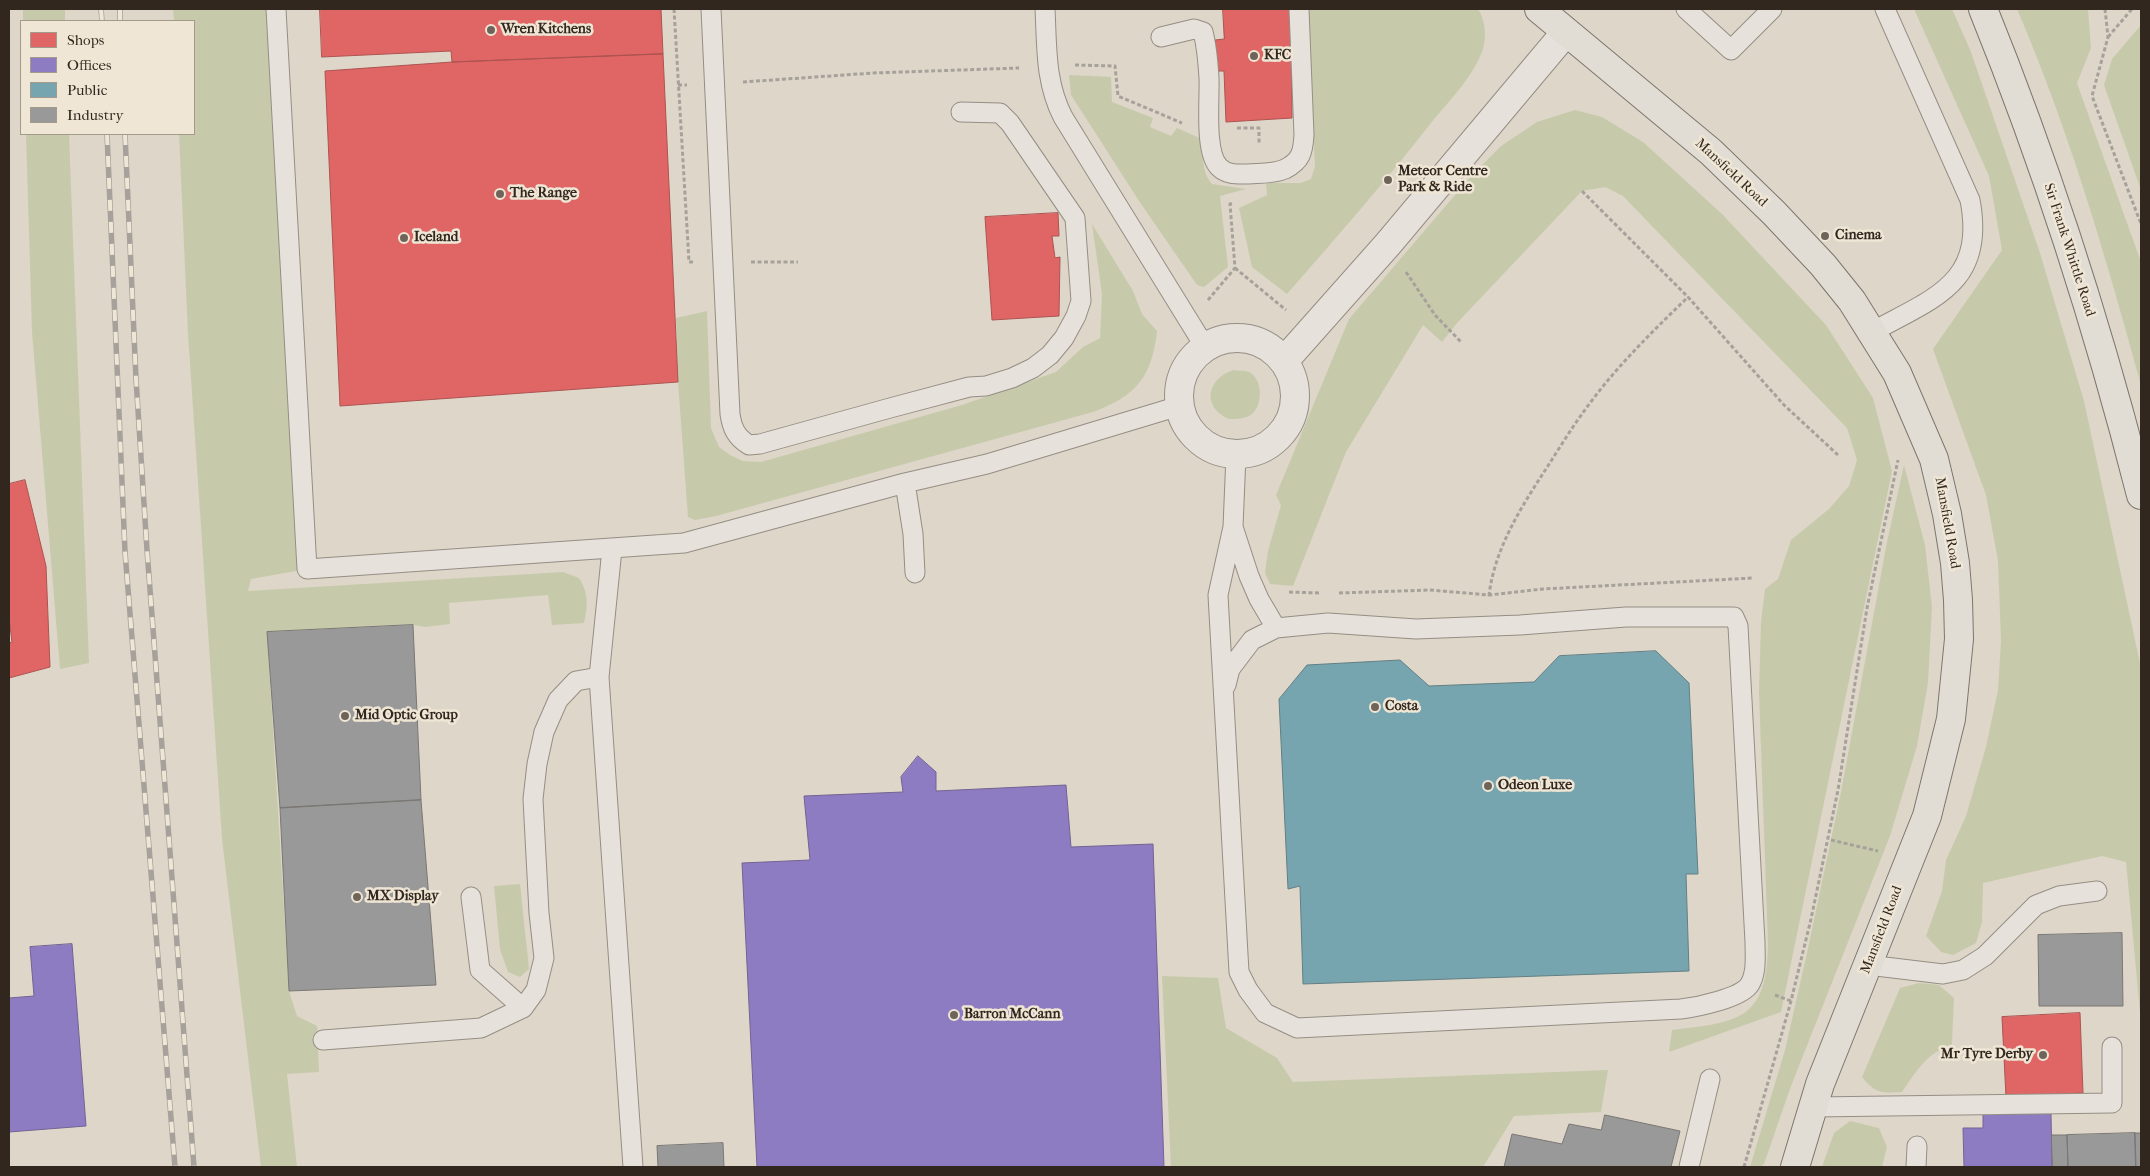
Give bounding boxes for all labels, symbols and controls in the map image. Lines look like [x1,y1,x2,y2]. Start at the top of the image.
legend [20,20,195,135]
place label: Wren Kitchens [501,22,591,38]
marker: Wren Kitchens [485,24,497,36]
text: Shops [67,31,104,49]
place label: KFC [1264,48,1291,64]
marker: KFC [1248,50,1260,62]
text: Offices [67,56,112,74]
text: Public [67,81,107,99]
text: Industry [67,106,123,124]
street label: Mansfield Road [1691,135,1771,211]
place label: Meteor Centre Park & Ride [1398,164,1488,196]
marker: Meteor Centre Park & Ride [1382,174,1394,186]
street label: Sir Frank Whittle Road [2040,181,2098,319]
place label: The Range [510,186,577,202]
marker: The Range [494,188,506,200]
place label: Cinema [1835,228,1882,244]
place label: Iceland [414,230,458,246]
marker: Cinema [1819,230,1831,242]
marker: Iceland [398,232,410,244]
street label: Mansfield Road [1931,476,1963,570]
place label: Costa [1385,699,1418,715]
marker: Costa [1369,701,1381,713]
place label: Mid Optic Group [355,708,458,724]
marker: Mid Optic Group [339,710,351,722]
place label: Odeon Luxe [1498,778,1572,794]
marker: Odeon Luxe [1482,780,1494,792]
street label: Mansfield Road [1858,884,1906,976]
place label: MX Display [367,889,439,905]
marker: MX Display [351,891,363,903]
place label: Barron McCann [964,1007,1061,1023]
marker: Barron McCann [948,1009,960,1021]
place label: Mr Tyre Derby [1941,1047,2033,1063]
marker: Mr Tyre Derby [2037,1049,2049,1061]

